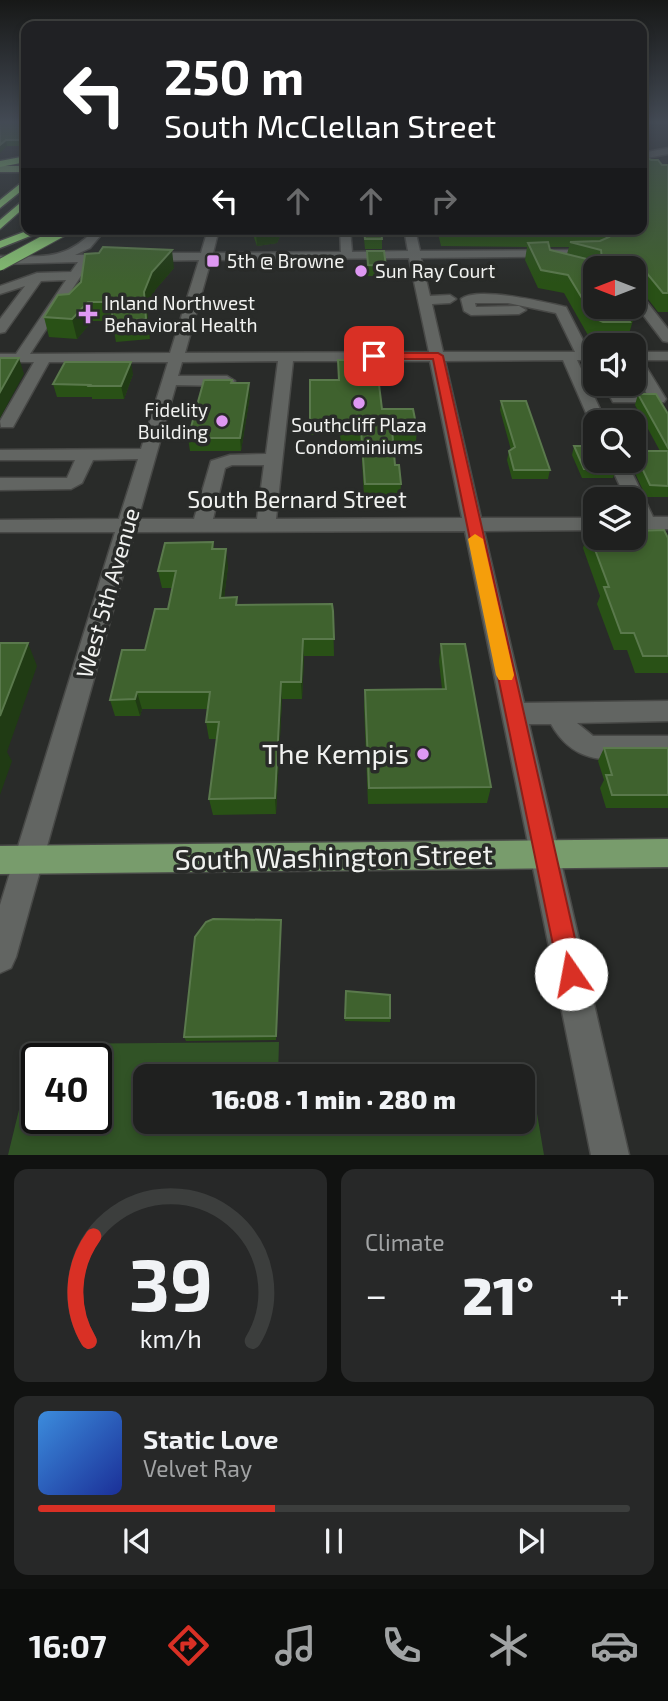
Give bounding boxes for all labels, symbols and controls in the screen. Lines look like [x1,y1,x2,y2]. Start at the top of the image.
text: 250 m [164,46,304,105]
icon: left [49,49,140,140]
text: South McClellan Street [164,106,496,144]
icon: left [206,182,244,220]
icon: ahead [279,182,317,220]
icon: ahead [352,182,390,220]
icon: right [425,182,463,220]
place label: 5th @ Browne [227,249,344,272]
marker: 5th @ Browne [205,253,221,269]
north arrow [583,256,646,318]
map controls [583,256,646,550]
place label: Sun Ray Court [375,259,495,282]
marker: Sun Ray Court [353,263,369,279]
place label: Inland Northwest Behavioral Health [104,291,258,336]
marker: Inland Northwest Behavioral Health [78,304,98,324]
pin [344,326,404,386]
button: sound [583,333,646,396]
icon: arrive [355,337,393,375]
marker: Southcliff Plaza Condominiums [351,395,367,411]
place label: Fidelity Building [138,398,208,443]
button: search [583,410,646,473]
marker: Fidelity Building [214,413,230,429]
place label: Southcliff Plaza Condominiums [291,413,427,458]
street label: South Bernard Street [187,485,407,513]
button: layers [583,487,646,550]
street label: West 5th Avenue [69,505,145,681]
place label: The Kempis [262,736,409,770]
marker: The Kempis [415,746,431,762]
street label: South Washington Street [175,836,493,876]
position arrow [534,937,608,1011]
speed limit sign: 40 [21,1043,112,1134]
text: 16:08 · 1 min · 280 m [212,1083,456,1114]
text: Climate [365,1228,445,1256]
text: 39 [128,1239,213,1327]
text: 21° [462,1263,534,1325]
text: − [365,1271,387,1317]
text: + [609,1271,630,1317]
text: km/h [139,1323,202,1353]
text: Static Love [143,1423,279,1454]
text: Velvet Ray [143,1454,252,1482]
icon: previous [118,1522,156,1560]
icon: pause [315,1522,353,1560]
icon: next [512,1522,550,1560]
icon: directions [164,1621,213,1670]
icon: music [271,1621,320,1670]
icon: phone [377,1621,426,1670]
icon: climate [484,1621,533,1670]
icon: car [590,1621,639,1670]
text: 16:07 [29,1626,107,1664]

